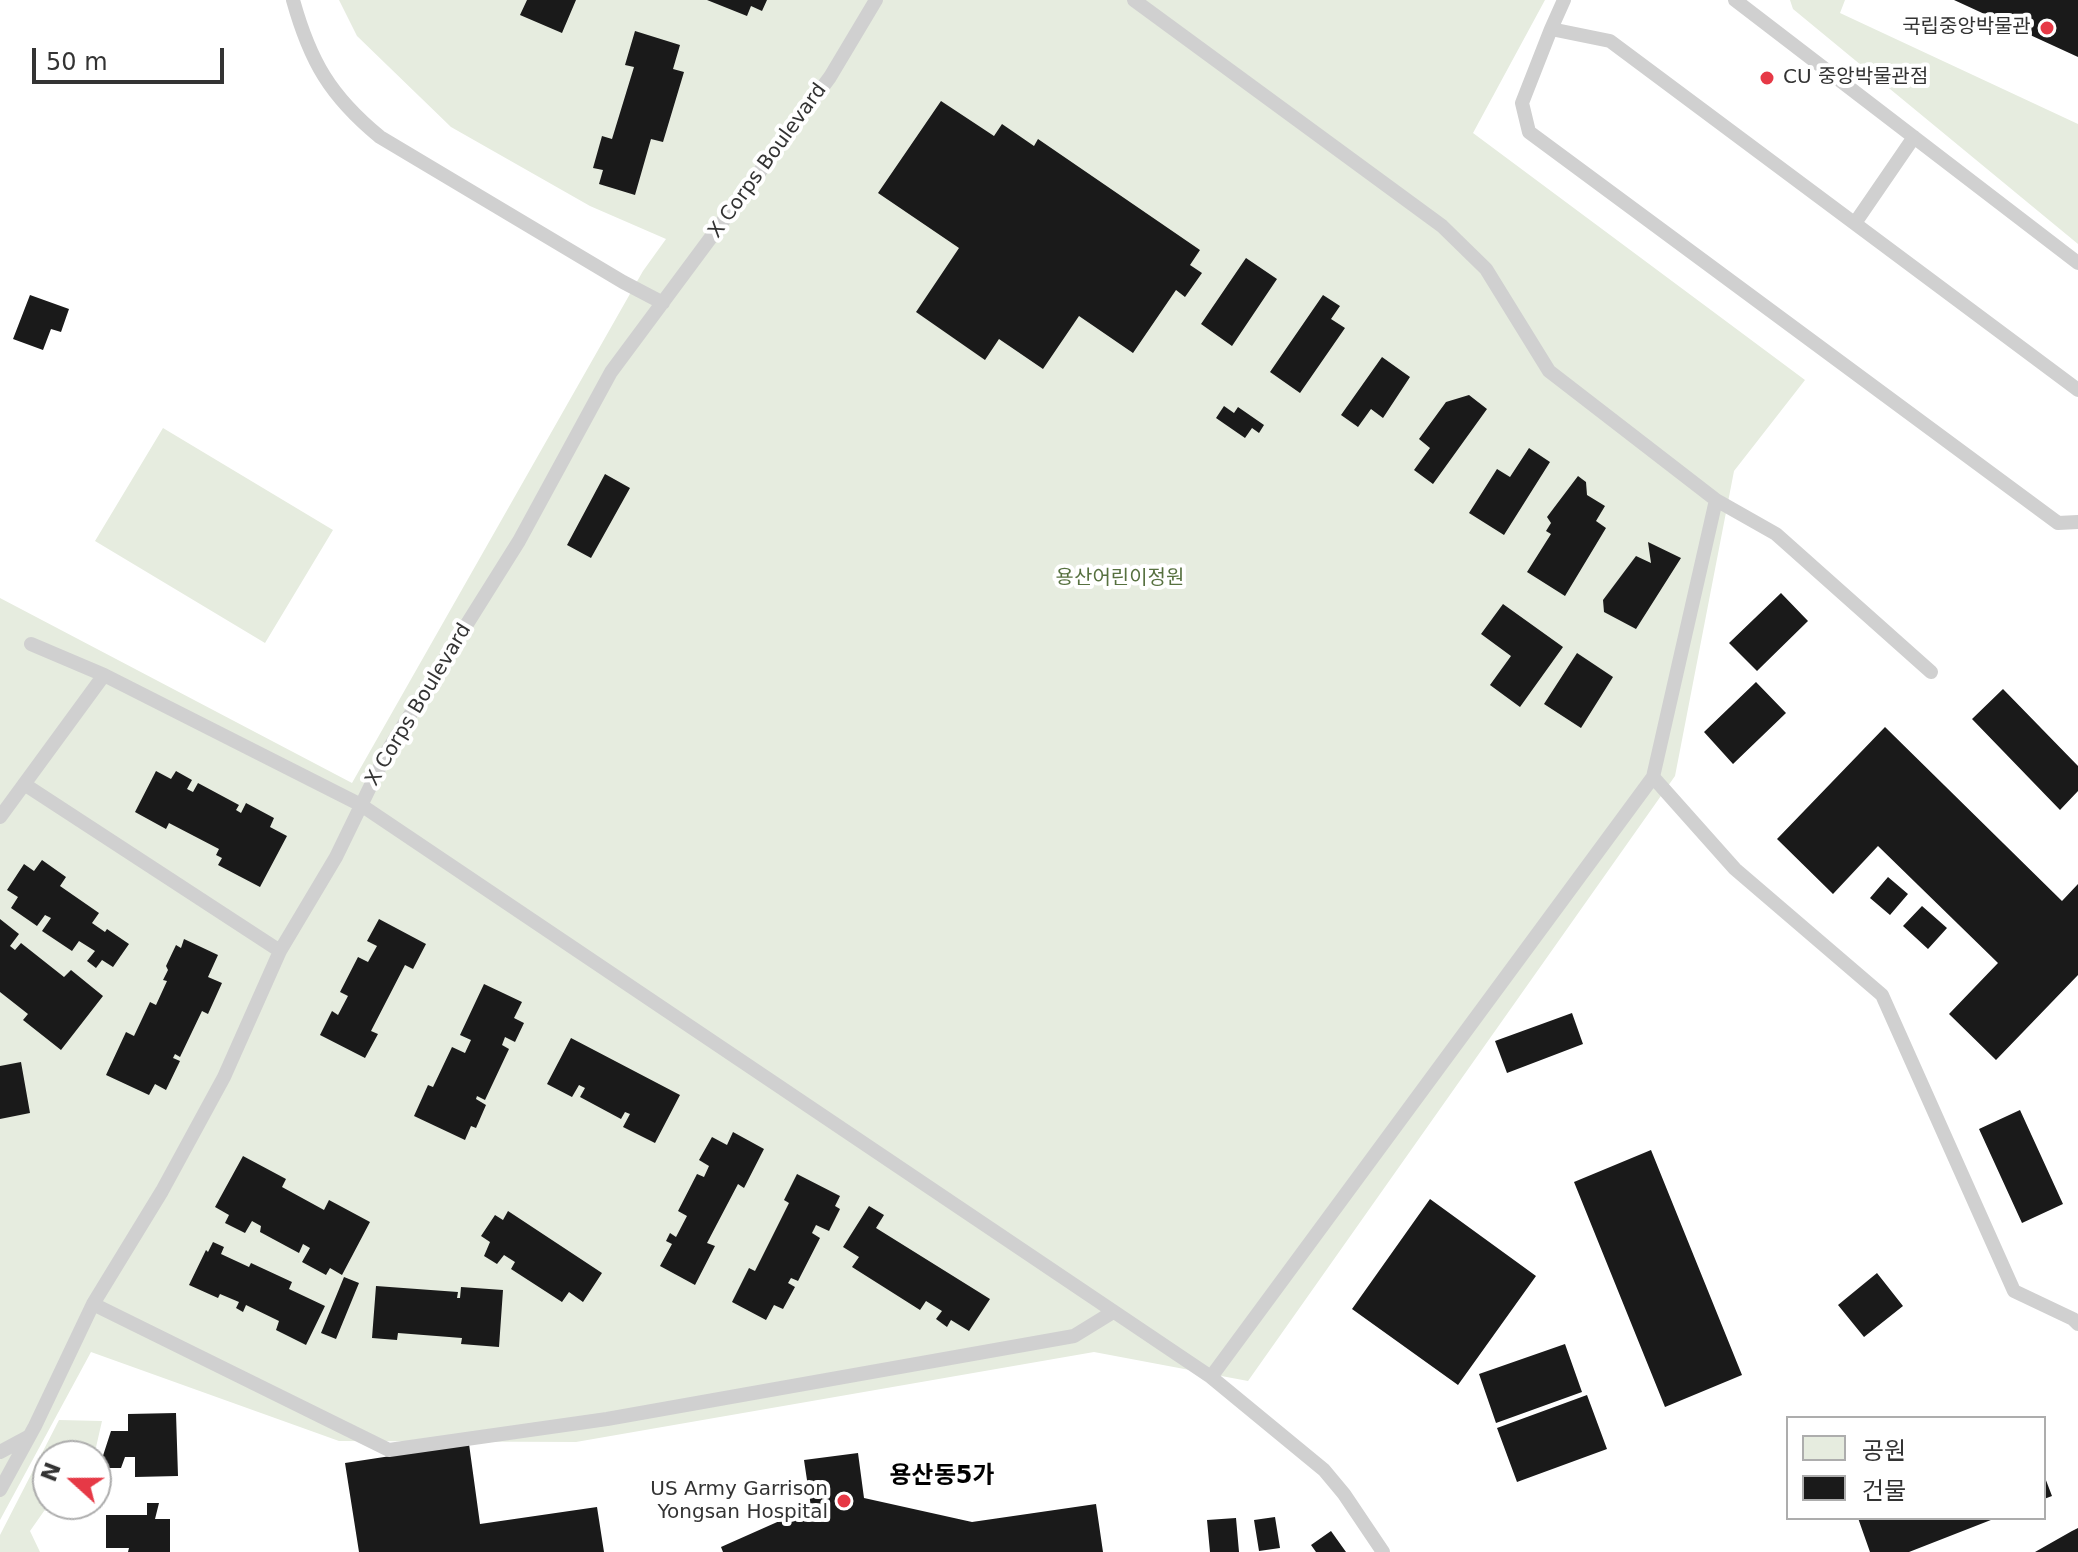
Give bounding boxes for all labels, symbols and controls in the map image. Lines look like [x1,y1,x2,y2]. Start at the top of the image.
place label: 국립중앙박물관 [1902,16,2031,40]
marker: 국립중앙박물관 [2038,19,2056,37]
scale bar [36,32,228,82]
text: 50 m [46,48,108,76]
place label: CU 중앙박물관점 [1783,66,1928,90]
marker: CU 중앙박물관점 [1758,69,1776,87]
street label: X Corps Boulevard [704,79,832,243]
park label: 용산어린이정원 [1056,567,1184,591]
street label: X Corps Boulevard [361,619,477,791]
legend [1786,1416,2046,1520]
text: 공원 [1862,1437,1906,1465]
north arrow [32,1440,112,1520]
text: N [36,1459,66,1485]
district label: 용산동5가 [889,1463,995,1491]
text: 건물 [1862,1477,1906,1505]
place label: US Army Garrison Yongsan Hospital [650,1478,828,1525]
marker: US Army Garrison Yongsan Hospital [835,1492,853,1510]

